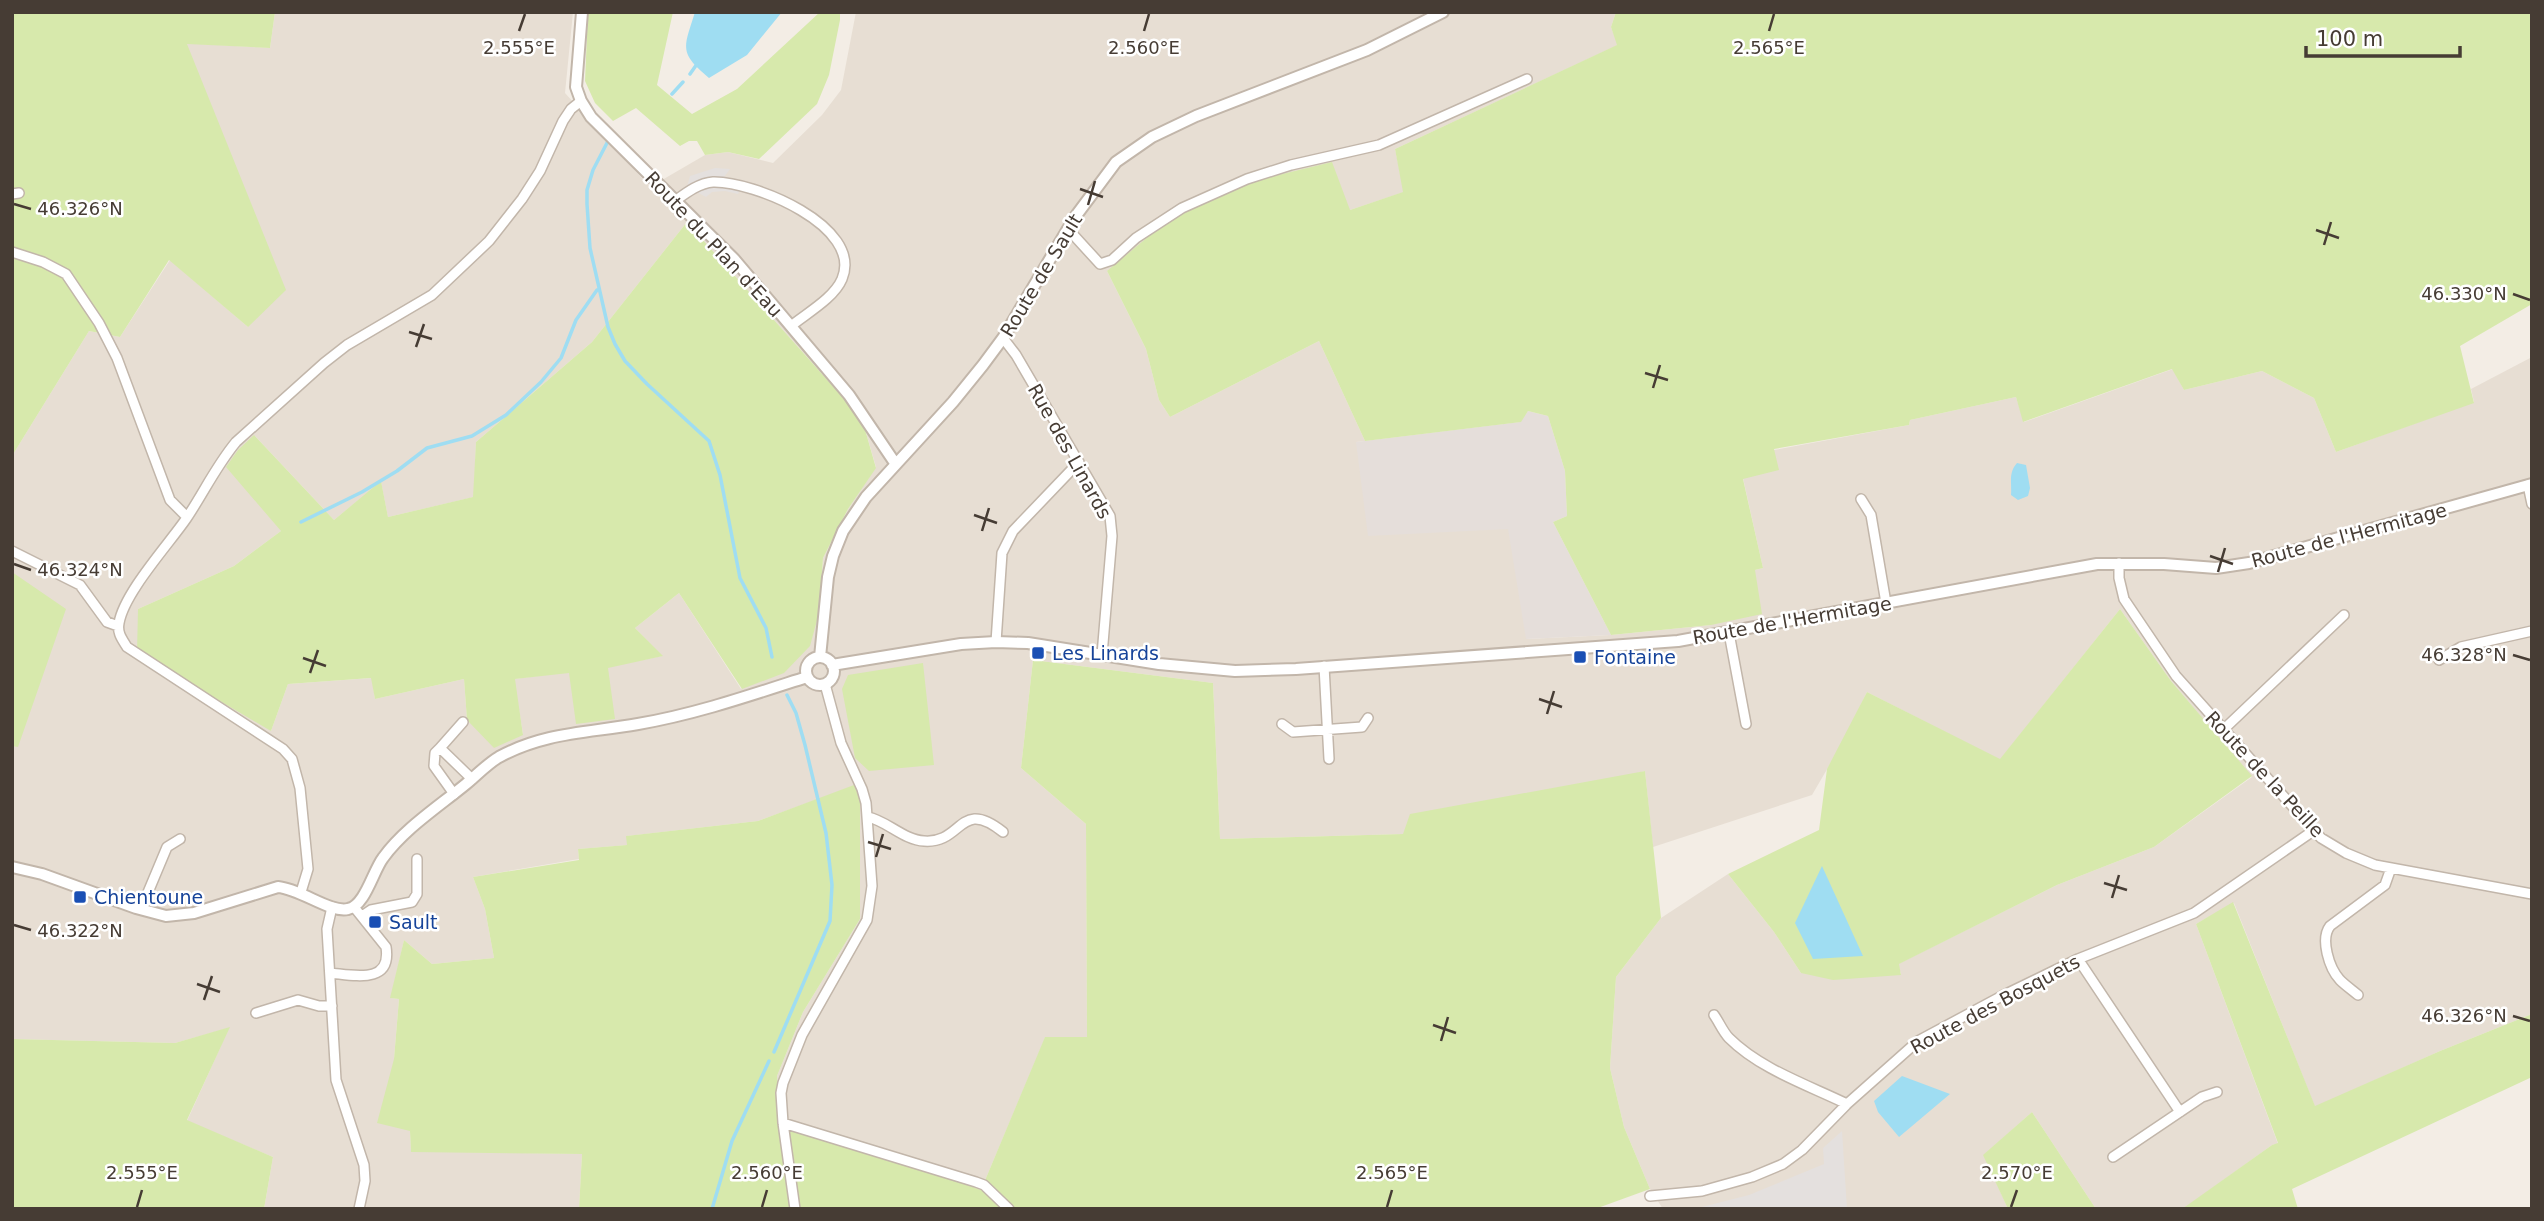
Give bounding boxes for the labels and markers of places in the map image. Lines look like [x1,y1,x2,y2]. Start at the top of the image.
place label: Les Linards [1052,642,1159,664]
marker: Les Linards [1030,645,1046,661]
place label: Fontaine [1594,646,1676,668]
marker: Fontaine [1572,649,1588,665]
place label: Chientoune [94,886,203,908]
marker: Chientoune [72,889,88,905]
place label: Sault [389,911,437,933]
marker: Sault [367,914,383,930]

